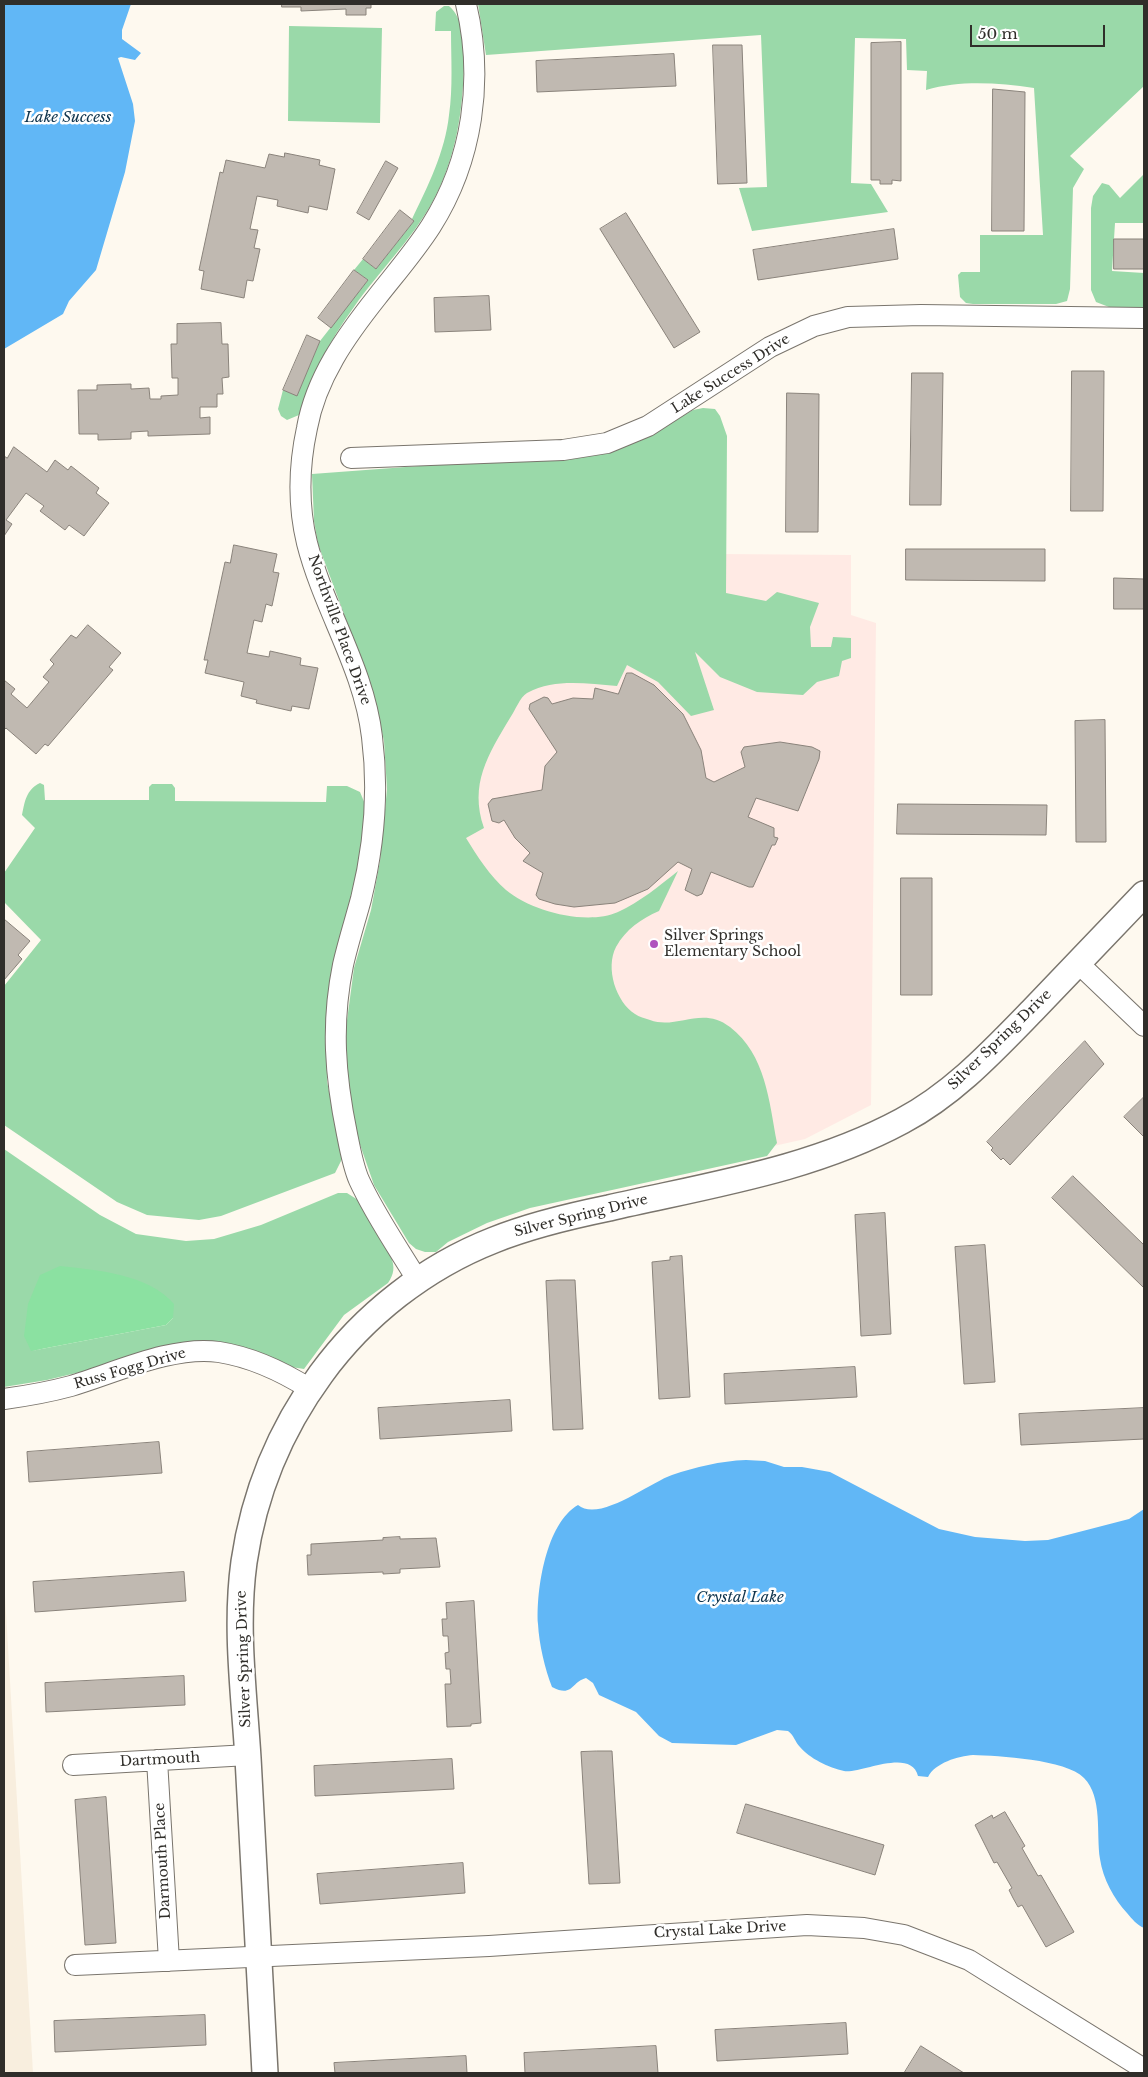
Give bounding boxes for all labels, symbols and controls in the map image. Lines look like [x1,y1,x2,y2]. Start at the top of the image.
scale bar [973,15,1108,47]
text: 50 m [978,24,1018,43]
water label: Lake Success [25,109,111,127]
street label: Lake Success Drive [669,331,793,417]
street label: Northville Place Drive [304,553,374,707]
place label: Silver Springs Elementary School [664,928,801,960]
marker: Silver Springs Elementary School [648,938,660,950]
street label: Silver Spring Drive [945,986,1055,1094]
street label: Silver Spring Drive [512,1191,650,1241]
street label: Russ Fogg Drive [72,1345,188,1393]
water label: Crystal Lake [696,1589,784,1607]
street label: Silver Spring Drive [233,1590,255,1728]
street label: Dartmouth [119,1750,201,1770]
street label: Darmouth Place [152,1802,174,1920]
street label: Crystal Lake Drive [653,1918,787,1942]

